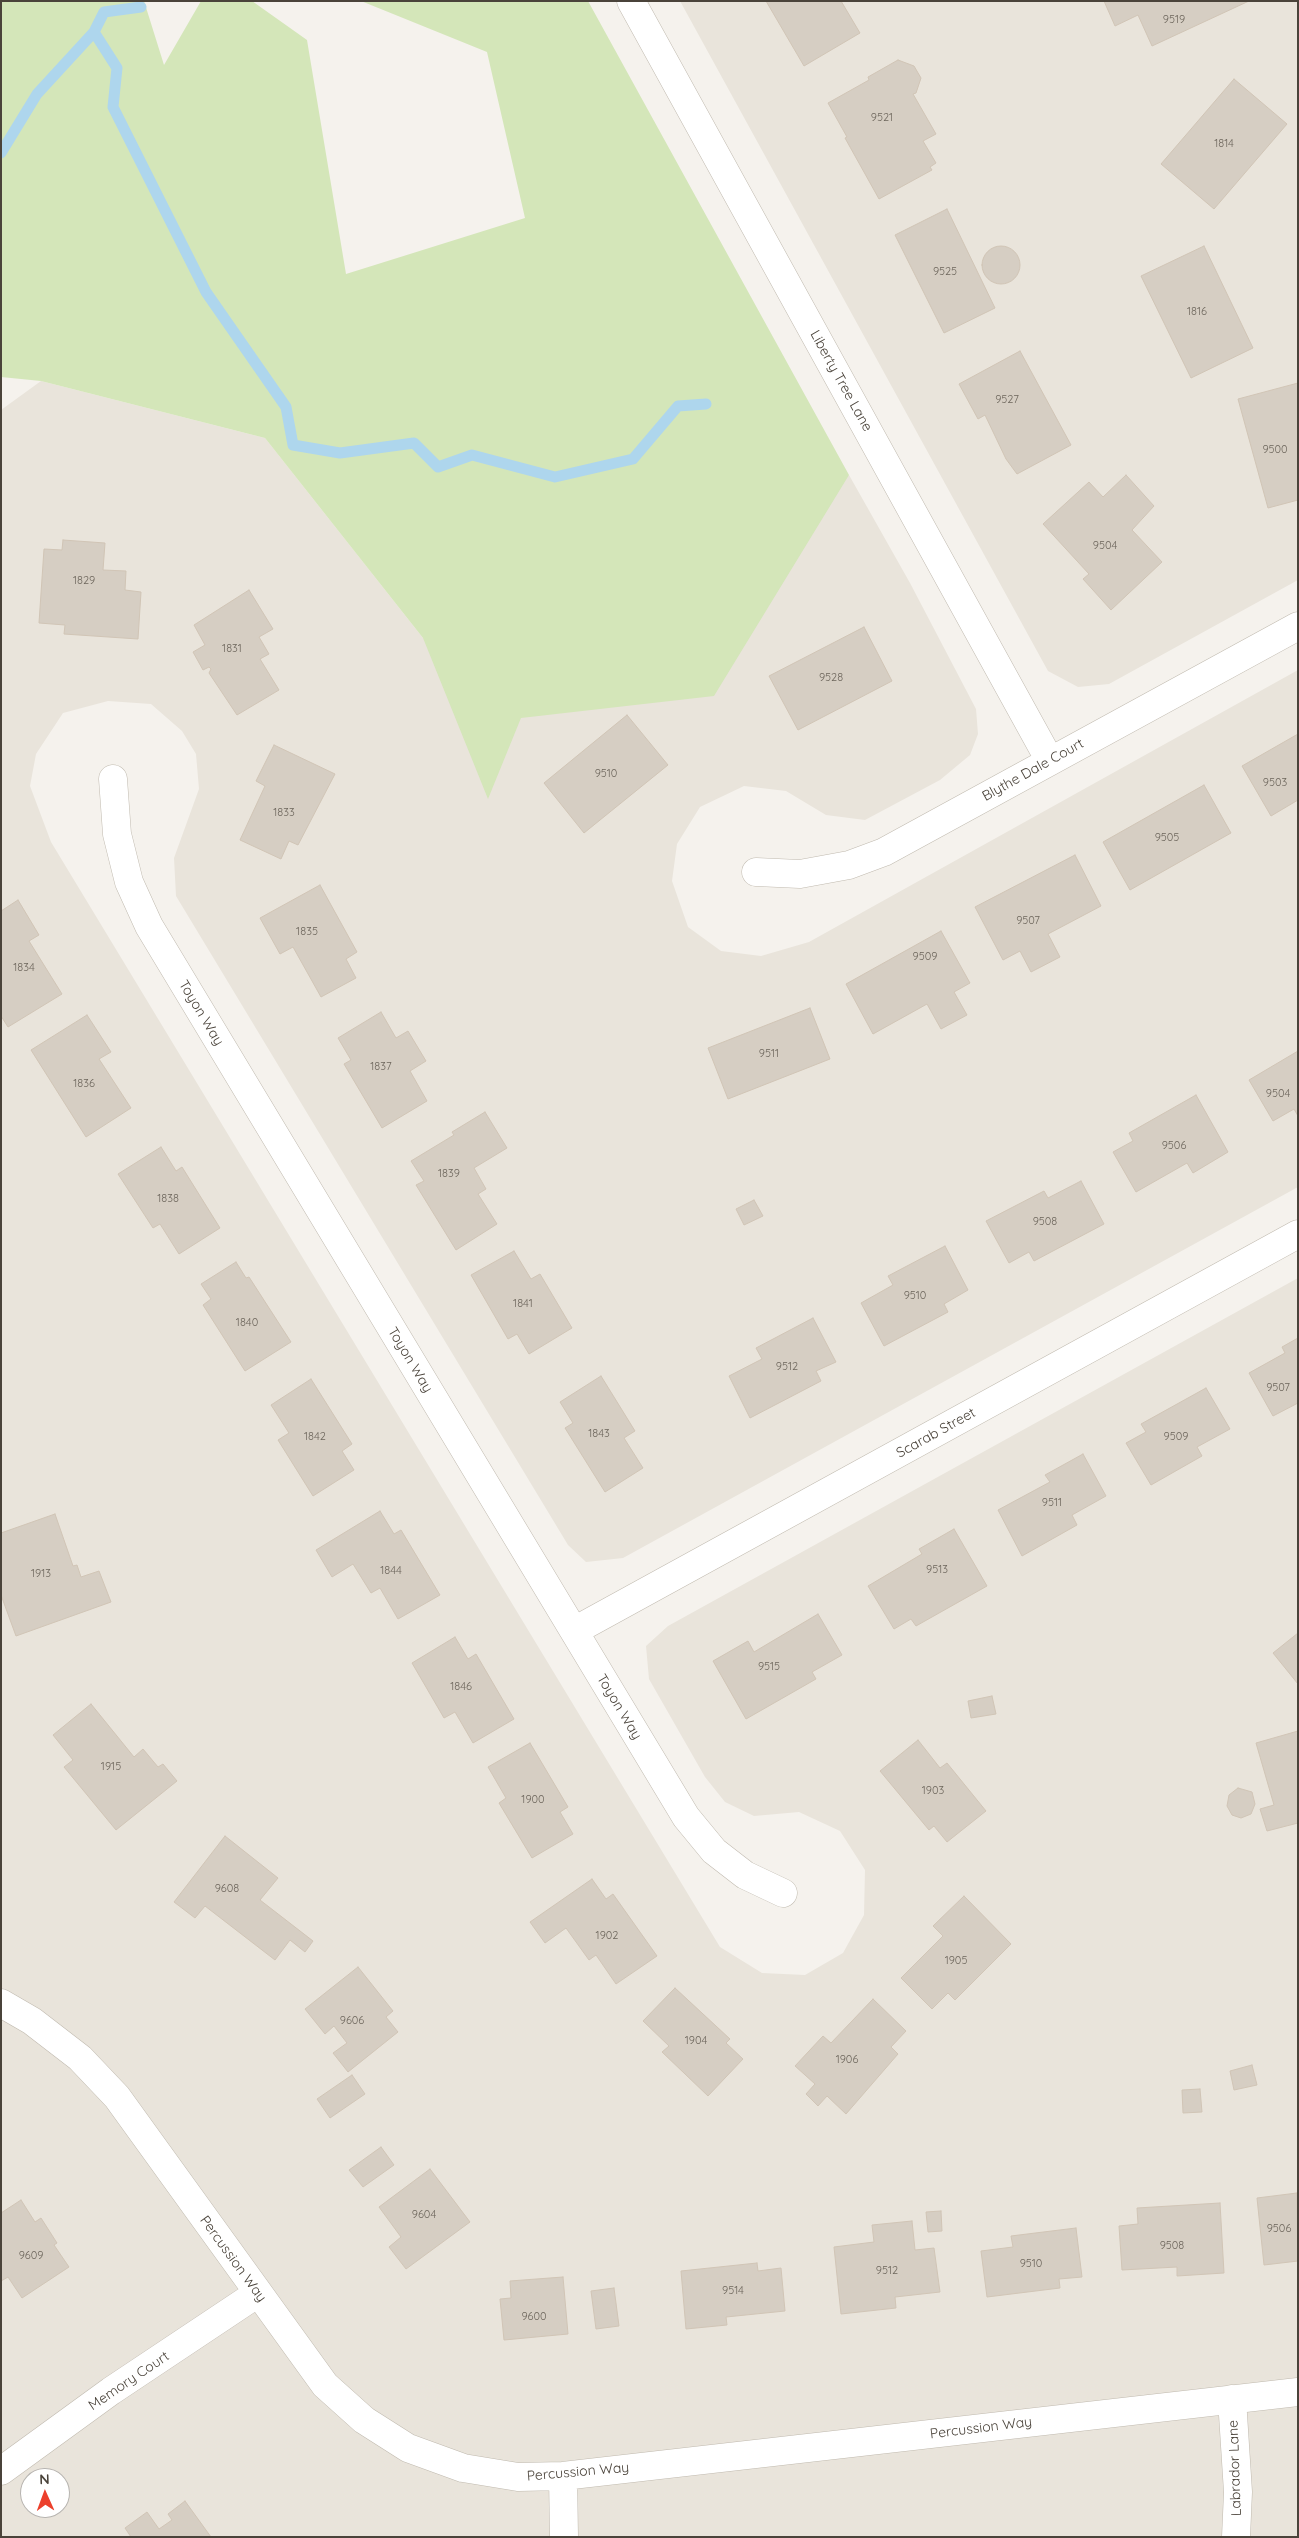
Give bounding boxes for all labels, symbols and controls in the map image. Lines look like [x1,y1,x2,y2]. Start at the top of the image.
house number: 9519 [1163,13,1185,27]
house number: 9521 [871,111,893,125]
house number: 1814 [1214,137,1234,151]
house number: 9525 [933,265,957,279]
house number: 1816 [1187,305,1207,319]
street label: Liberty Tree Lane [806,328,876,434]
house number: 9527 [995,393,1019,407]
house number: 9500 [1262,443,1288,457]
house number: 9504 [1093,539,1117,553]
house number: 1829 [73,574,95,588]
house number: 1831 [222,642,242,656]
house number: 9528 [819,671,843,685]
street label: Blythe Dale Court [979,735,1087,805]
house number: 9510 [595,767,617,781]
house number: 9503 [1263,776,1287,790]
house number: 1833 [273,806,295,820]
house number: 9505 [1155,831,1179,845]
house number: 9507 [1016,914,1040,928]
house number: 1835 [296,925,318,939]
house number: 9509 [913,950,937,964]
house number: 1834 [13,961,35,975]
street label: Toyon Way [175,977,227,1049]
house number: 9511 [759,1047,779,1061]
house number: 1837 [370,1060,392,1074]
house number: 1836 [73,1077,95,1091]
house number: 9504 [1266,1087,1290,1101]
house number: 9506 [1162,1139,1186,1153]
house number: 1839 [438,1167,460,1181]
house number: 1838 [157,1192,179,1206]
house number: 9508 [1033,1215,1057,1229]
house number: 9510 [904,1289,926,1303]
house number: 1841 [513,1297,533,1311]
house number: 1840 [236,1316,258,1330]
street label: Toyon Way [384,1324,436,1396]
house number: 9512 [776,1360,798,1374]
house number: 9507 [1266,1381,1290,1395]
street label: Scarab Street [893,1404,979,1462]
house number: 1843 [588,1427,610,1441]
house number: 1842 [304,1430,326,1444]
house number: 9509 [1164,1430,1188,1444]
house number: 9511 [1042,1496,1062,1510]
house number: 9513 [926,1563,948,1577]
house number: 1844 [380,1564,402,1578]
house number: 1913 [31,1567,51,1581]
house number: 9515 [758,1660,780,1674]
street label: Toyon Way [593,1671,645,1743]
house number: 1846 [450,1680,472,1694]
house number: 1915 [101,1760,121,1774]
house number: 1903 [922,1784,944,1798]
house number: 1900 [521,1793,545,1807]
house number: 9608 [215,1882,239,1896]
house number: 1902 [596,1929,618,1943]
house number: 1905 [945,1954,967,1968]
house number: 9606 [340,2014,364,2028]
house number: 1904 [685,2034,707,2048]
house number: 1906 [836,2053,858,2067]
house number: 9604 [412,2208,436,2222]
street label: Percussion Way [196,2213,270,2305]
house number: 9506 [1267,2222,1291,2236]
house number: 9508 [1160,2239,1184,2253]
house number: 9609 [19,2249,43,2263]
house number: 9510 [1020,2257,1042,2271]
house number: 9512 [876,2264,898,2278]
house number: 9514 [722,2284,744,2298]
house number: 9600 [521,2310,547,2324]
street label: Memory Court [86,2348,172,2414]
street label: Percussion Way [929,2413,1033,2443]
street label: Labrador Lane [1225,2420,1245,2516]
street label: Percussion Way [526,2459,630,2485]
north arrow [20,2468,70,2518]
text: N [39,2470,50,2488]

